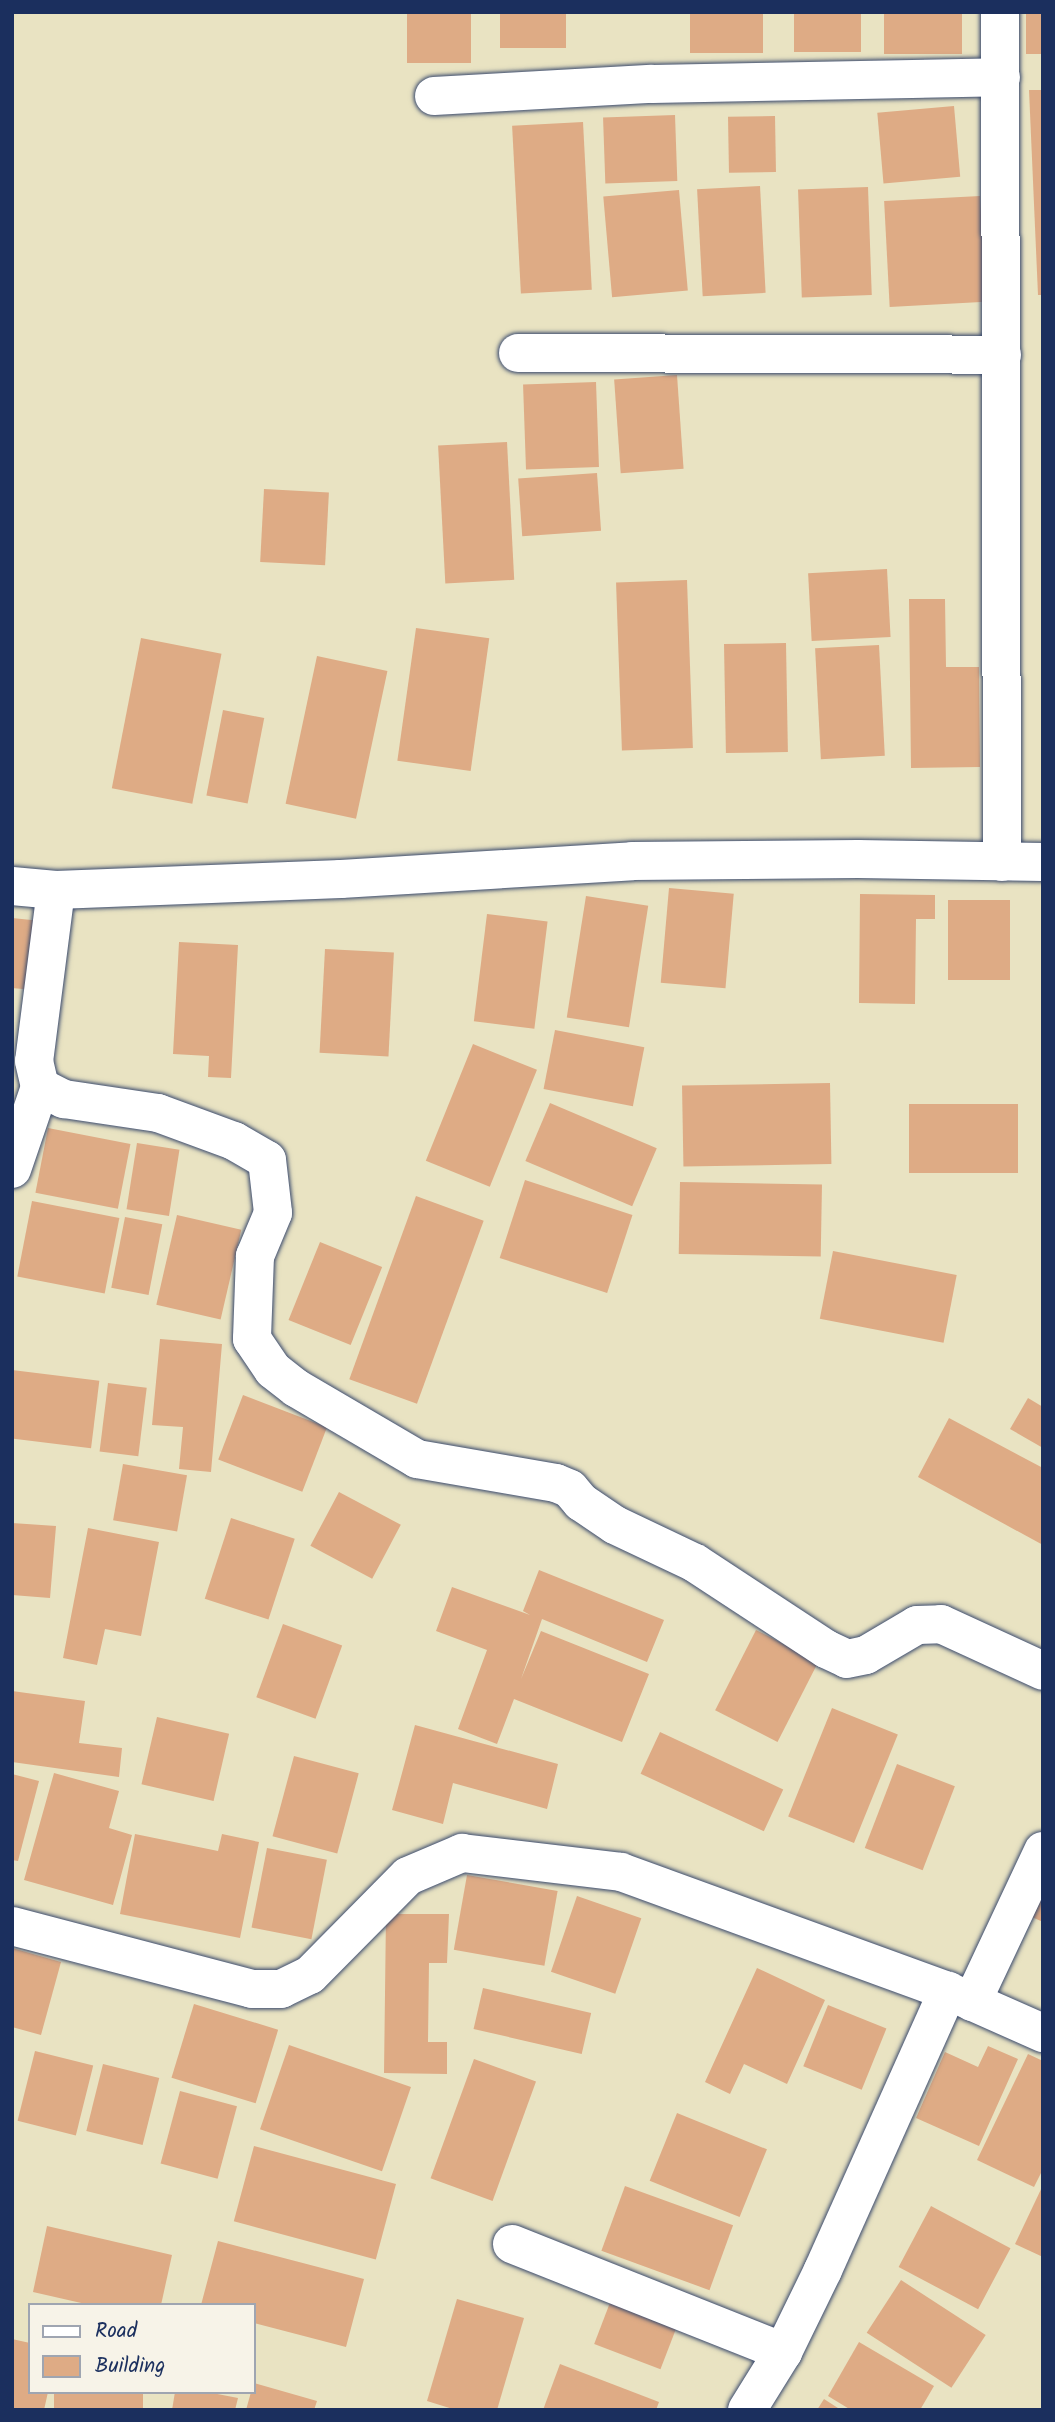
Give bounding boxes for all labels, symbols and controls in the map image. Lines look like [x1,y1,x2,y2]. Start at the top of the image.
legend [28,2303,256,2394]
text: Road [95,2315,137,2348]
text: Building [95,2350,165,2383]

